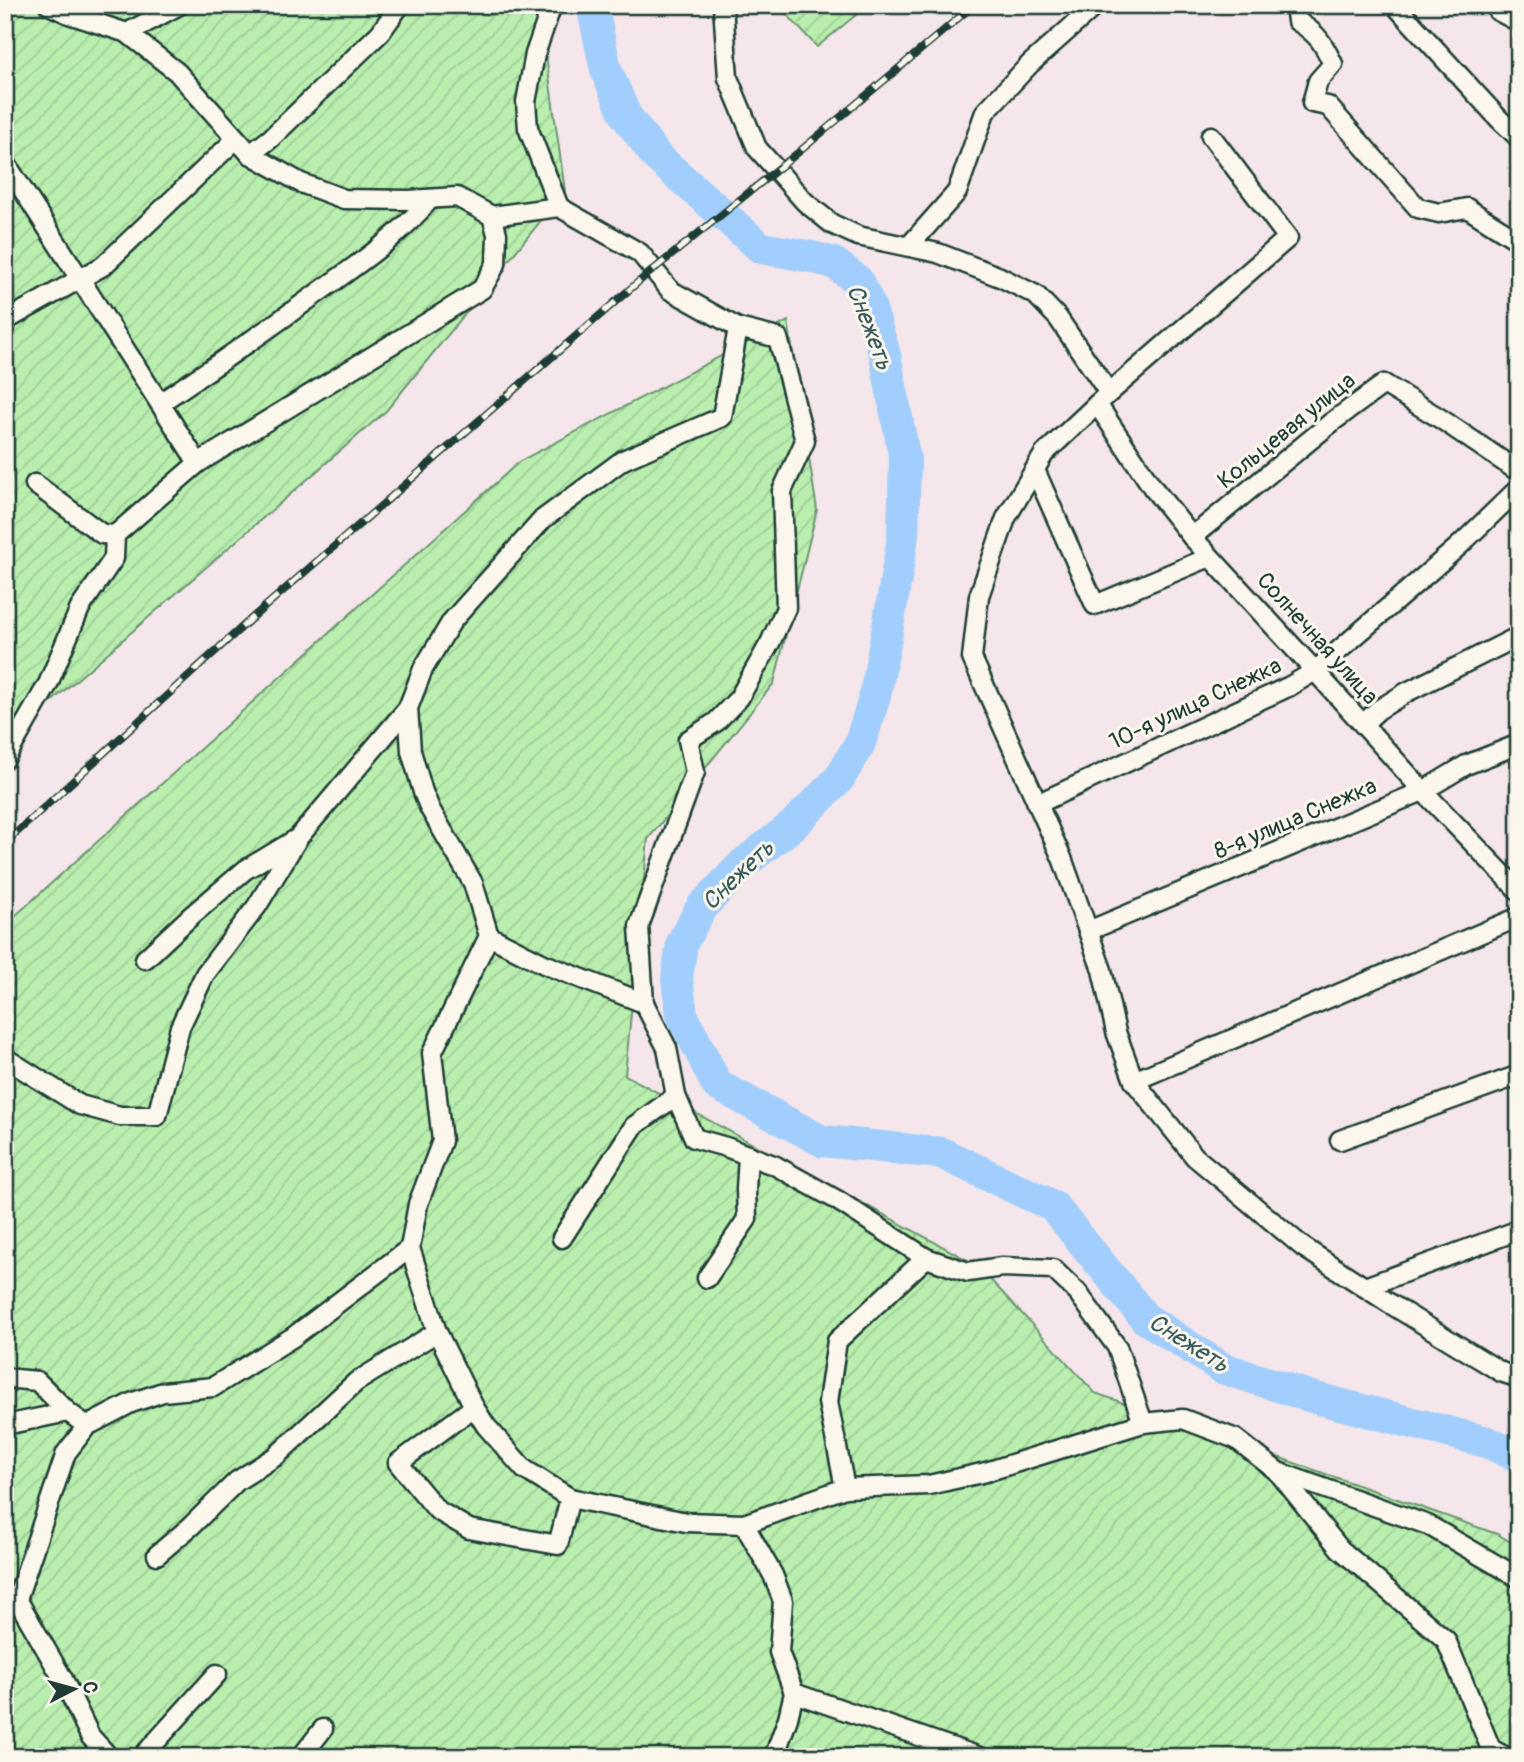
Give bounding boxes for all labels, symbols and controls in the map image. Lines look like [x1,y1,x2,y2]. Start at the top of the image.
water label: Снежеть [840,280,899,374]
street label: Кольцевая улица [1211,366,1361,495]
street label: Солнечная улица [1251,566,1385,711]
street label: 10-я улица Снежка [1104,651,1286,756]
street label: 8-я улица Снежка [1210,771,1381,866]
water label: Снежеть [696,834,780,917]
water label: Снежеть [1143,1308,1234,1379]
north arrow [38,1654,108,1724]
text: С [77,1680,102,1695]

